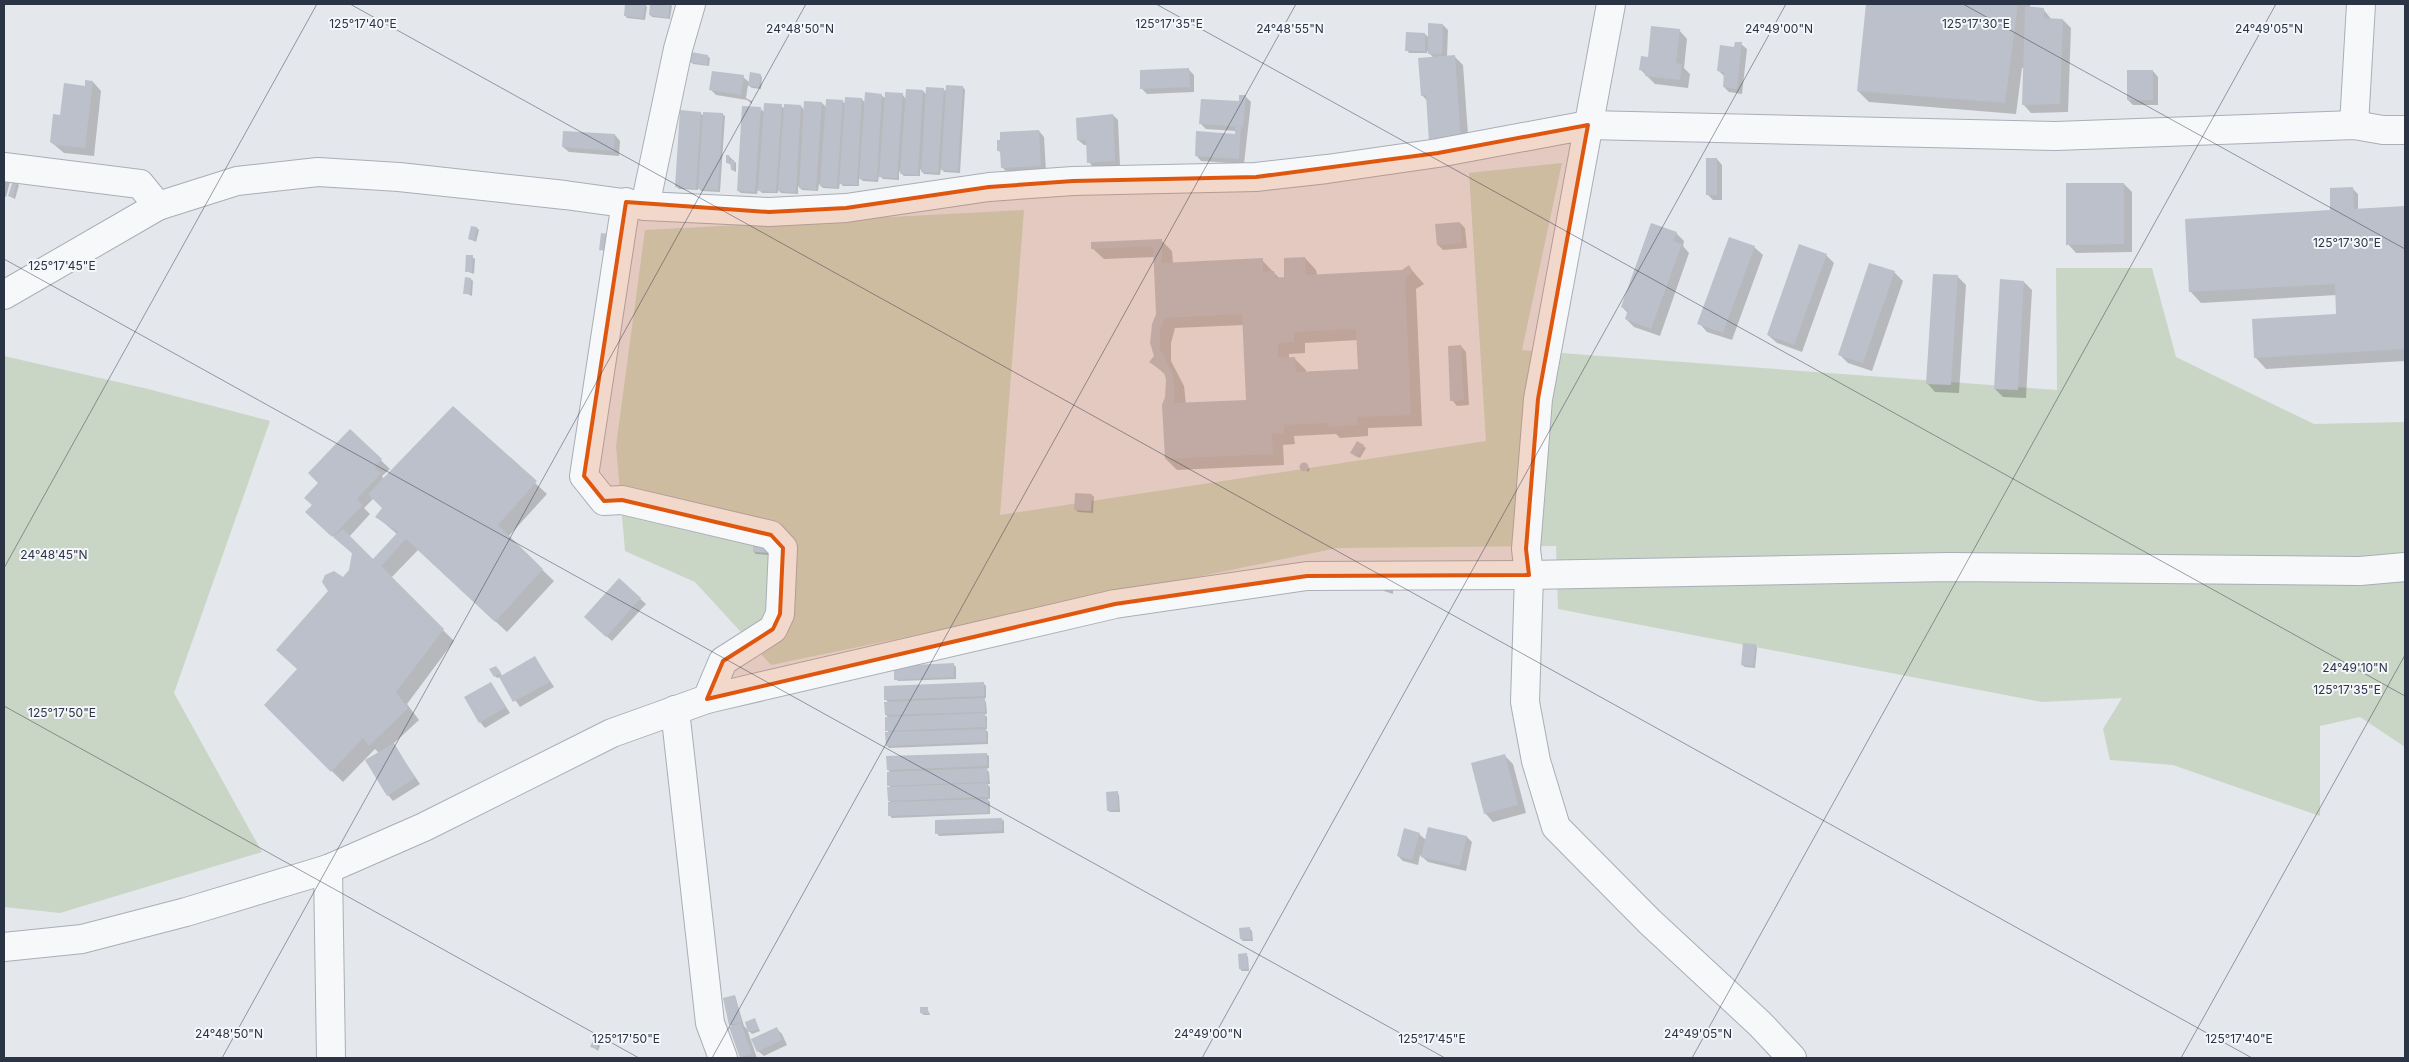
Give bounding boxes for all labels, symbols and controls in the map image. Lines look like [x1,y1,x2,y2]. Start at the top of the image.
text: 125°17'40"E [329,16,397,31]
text: 125°17'35"E [1135,16,1203,31]
text: 125°17'30"E [1942,16,2010,31]
text: 24°48'50"N [766,21,834,36]
text: 24°48'55"N [1256,21,1324,36]
text: 24°49'00"N [1745,21,1813,36]
text: 24°49'05"N [2235,21,2303,36]
text: 125°17'30"E [2313,235,2381,250]
text: 125°17'45"E [28,258,96,273]
text: 24°48'45"N [20,547,88,562]
text: 24°49'10"N [2322,660,2388,675]
text: 125°17'35"E [2313,682,2381,697]
text: 125°17'50"E [28,705,96,720]
text: 24°48'50"N [195,1026,263,1041]
text: 24°49'00"N [1174,1026,1242,1041]
text: 24°49'05"N [1664,1026,1732,1041]
text: 125°17'50"E [592,1031,660,1046]
text: 125°17'45"E [1398,1031,1466,1046]
text: 125°17'40"E [2205,1031,2273,1046]

